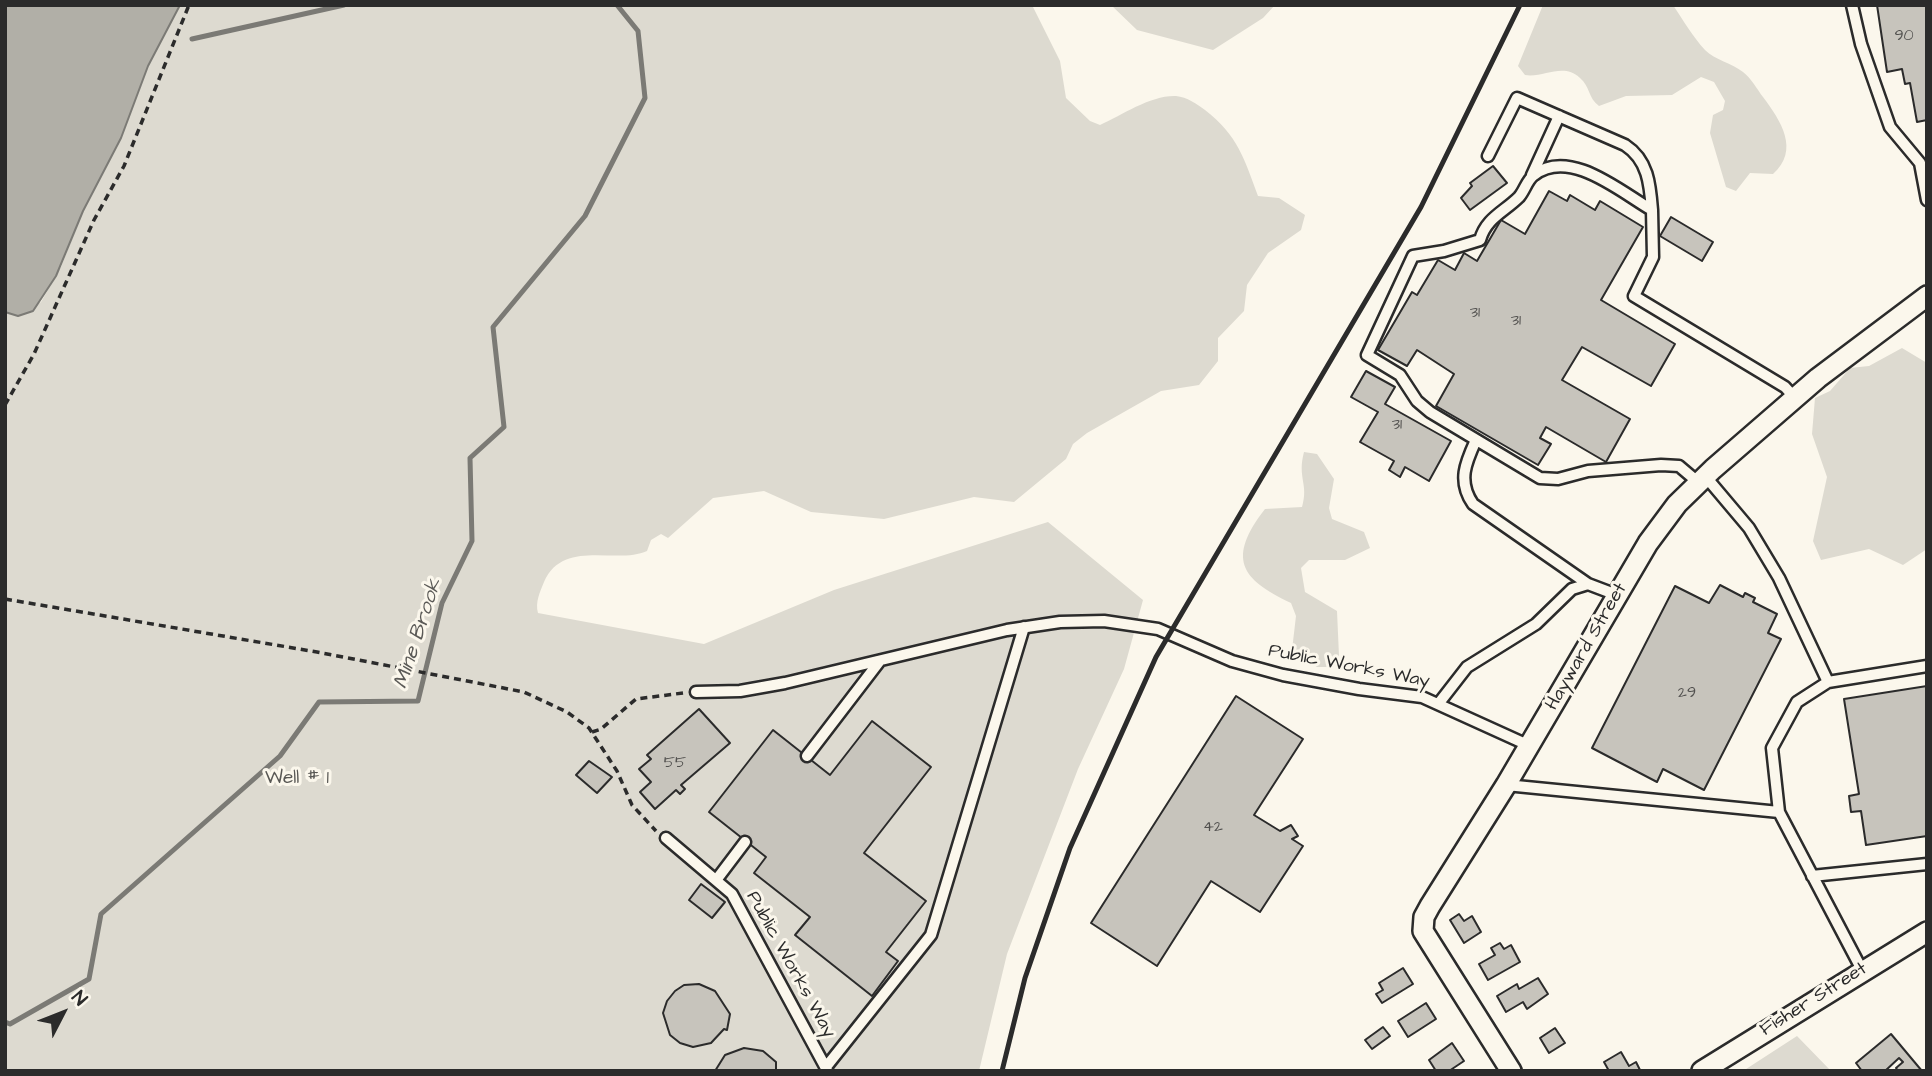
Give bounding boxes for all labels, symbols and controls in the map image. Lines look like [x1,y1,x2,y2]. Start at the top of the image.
house number: 90 [1894,27,1914,47]
house number: 31 [1470,304,1480,324]
house number: 31 [1511,312,1521,332]
house number: 31 [1392,416,1402,436]
water label: Mine Brook [389,576,449,692]
street label: Hayward Street [1541,579,1633,715]
street label: Public Works Way [1266,640,1432,694]
house number: 29 [1678,684,1696,704]
house number: 55 [664,754,686,774]
park label: Well # 1 [265,768,329,790]
house number: 42 [1203,818,1223,838]
street label: Public Works Way [740,888,840,1042]
street label: Fisher Street [1756,958,1872,1042]
north arrow [28,978,98,1048]
text: N [65,985,93,1012]

